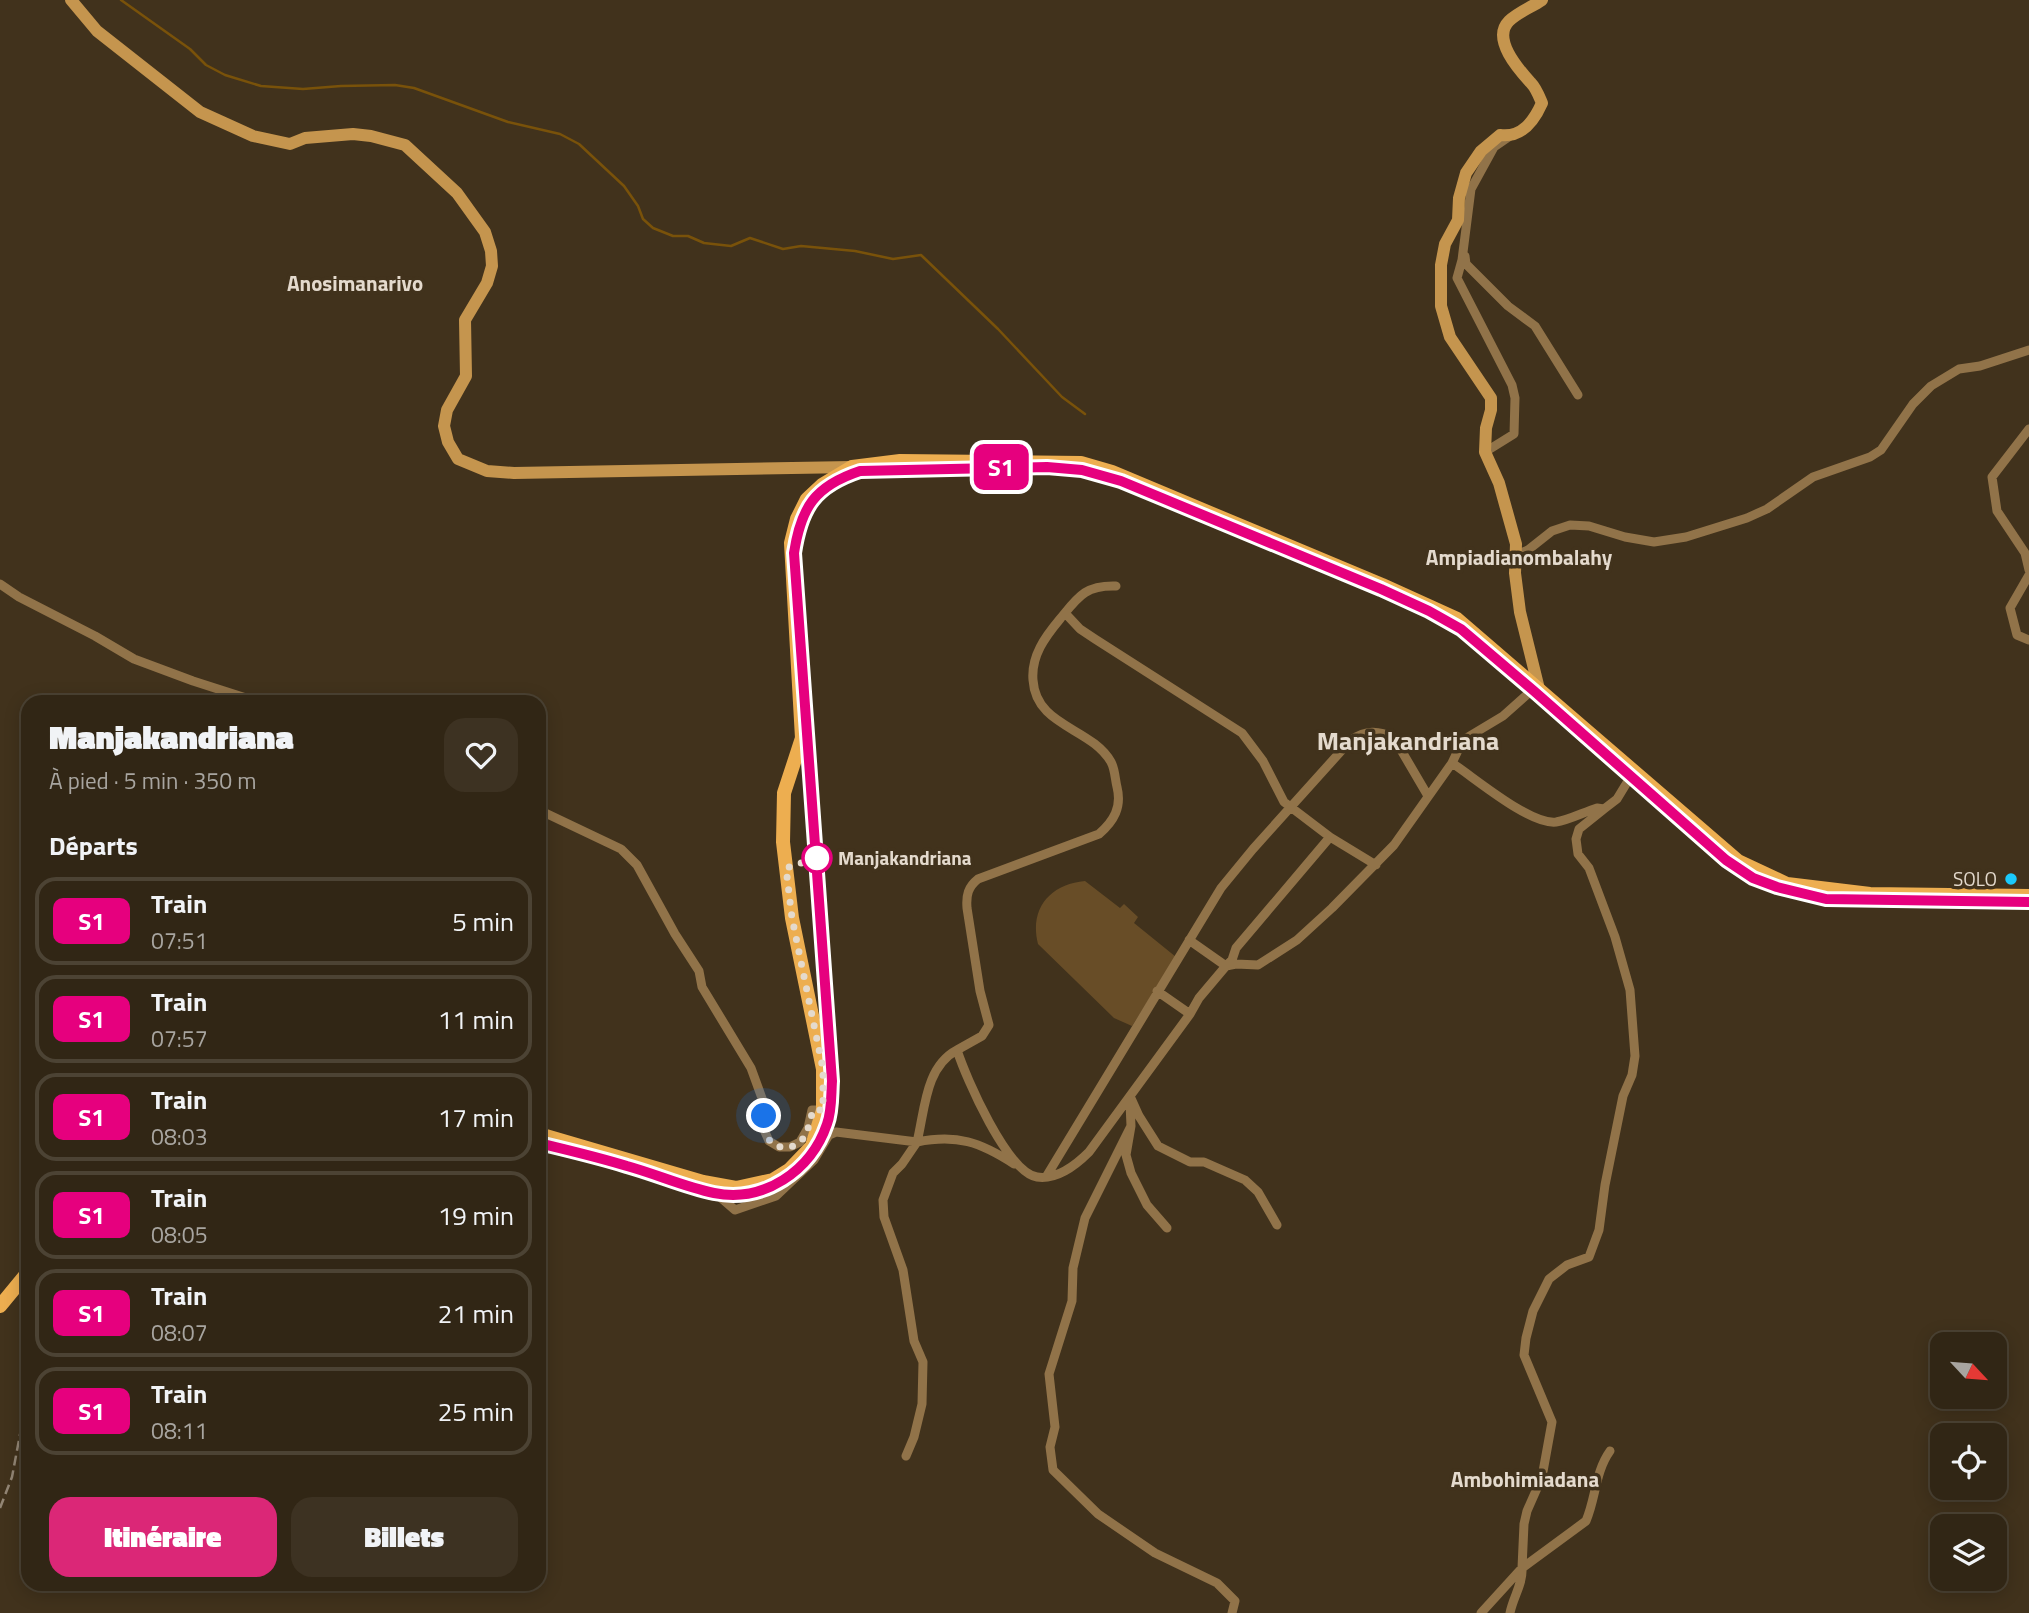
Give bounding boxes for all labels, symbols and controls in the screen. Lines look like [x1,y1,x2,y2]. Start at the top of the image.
district label: Anosimanarivo [287,267,423,299]
line badge: S1 [970,444,1032,490]
text: S1 [988,449,1014,485]
district label: Ampiadianombalahy [1426,541,1613,573]
text: Manjakandriana [49,712,294,762]
button: heart [444,718,518,792]
district label: Manjakandriana [1317,721,1499,760]
text: À pied · 5 min · 350 m [49,763,256,798]
text: Départs [49,826,138,865]
marker: Manjakandriana [802,843,832,873]
place label: Manjakandriana [838,843,972,872]
place label: SOLO [1953,864,1997,893]
marker: SOLO [2003,871,2019,887]
text: Train [151,884,207,923]
text: 5 min [452,902,514,941]
text: S1 [78,903,105,939]
text: 07:51 [151,923,208,958]
text: Train [151,982,207,1021]
text: 11 min [438,1000,514,1039]
text: S1 [78,1001,105,1037]
text: 07:57 [151,1021,208,1056]
text: Train [151,1080,207,1119]
text: 17 min [438,1098,514,1137]
your location [746,1098,781,1133]
text: S1 [78,1099,105,1135]
text: 08:03 [151,1119,208,1154]
text: Train [151,1178,207,1217]
text: 19 min [438,1196,514,1235]
text: S1 [78,1197,105,1233]
text: 08:05 [151,1217,208,1252]
text: Train [151,1276,207,1315]
text: 21 min [438,1294,514,1333]
text: S1 [78,1295,105,1331]
text: 08:07 [151,1315,208,1350]
north arrow [1930,1332,2007,1409]
map controls [1930,1332,2007,1591]
text: Train [151,1374,207,1413]
text: 25 min [438,1392,514,1431]
text: S1 [78,1393,105,1429]
text: 08:11 [151,1413,208,1448]
button: locate [1930,1423,2007,1500]
district label: Ambohimiadana [1451,1463,1599,1495]
button: Itinéraire [49,1497,277,1577]
button: Billets [291,1497,518,1577]
button: layers [1930,1514,2007,1591]

